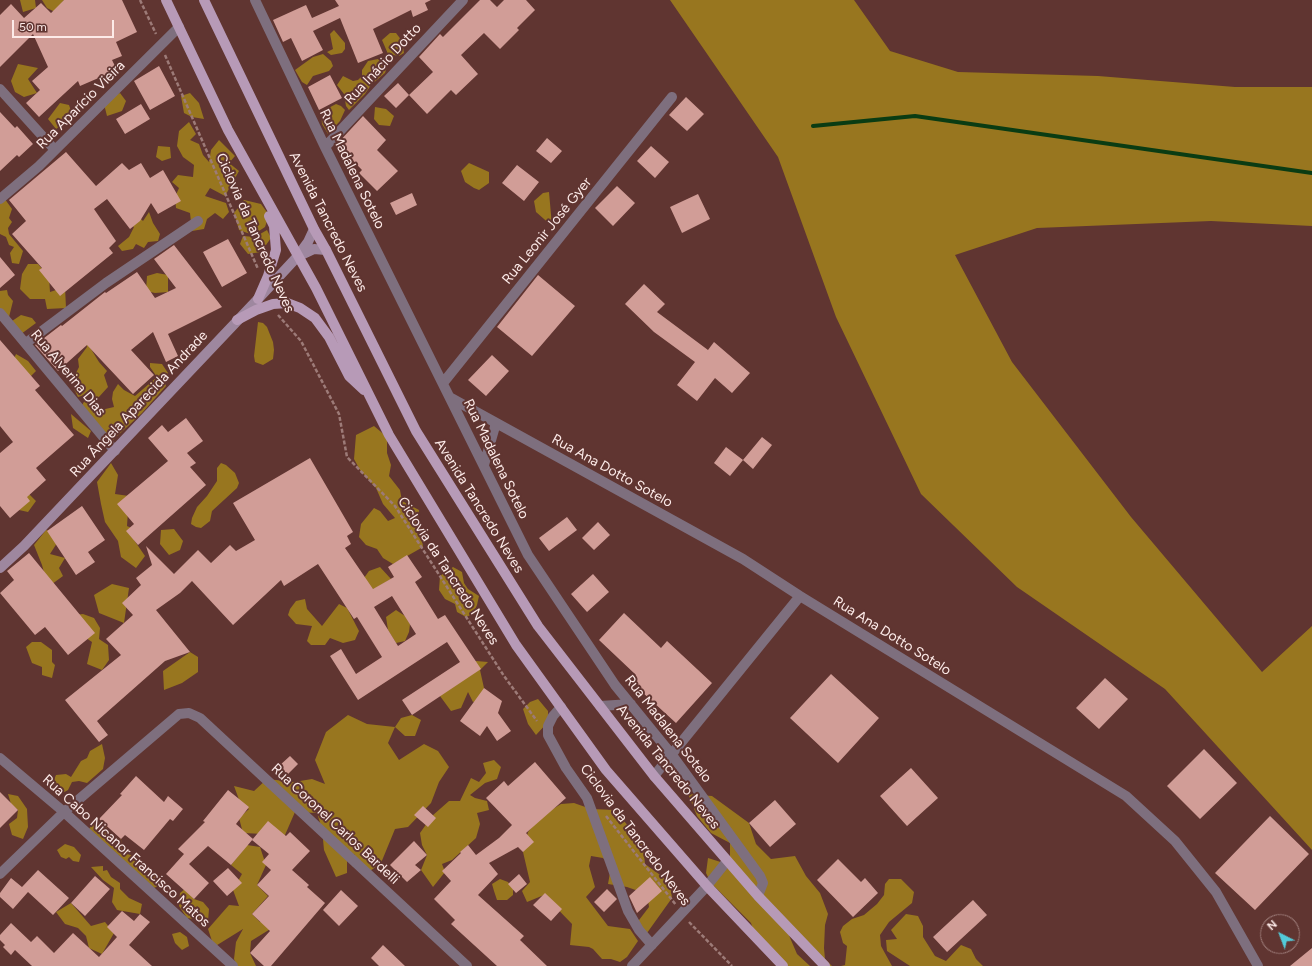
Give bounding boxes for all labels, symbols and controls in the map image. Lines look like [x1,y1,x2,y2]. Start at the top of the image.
scale bar [14,12,116,38]
text: 50 m [19,20,47,34]
street label: Rua Inácio Dotto [341,20,425,108]
street label: Rua Aparício Vieira [33,57,129,153]
street label: Rua Madalena Sotelo [316,106,388,232]
street label: Avenida Tancredo Neves [285,149,371,295]
street label: Ciclovia da Tancredo Neves [212,151,298,315]
street label: Rua Leonir José Gyer [499,174,595,288]
street label: Rua Alverina Dias [27,326,109,420]
street label: Rua Ângela Aparecida Andrade [67,327,211,481]
street label: Rua Madalena Sotelo [460,396,532,522]
street label: Rua Ana Dotto Sotelo [549,431,675,511]
street label: Avenida Tancredo Neves [431,436,527,576]
street label: Ciclovia da Tancredo Neves [394,494,502,648]
street label: Rua Ana Dotto Sotelo [830,593,954,679]
street label: Rua Madalena Sotelo [621,672,715,786]
street label: Avenida Tancredo Neves [613,701,723,833]
street label: Rua Coronel Carlos Bardelli [267,760,403,888]
street label: Ciclovia da Tancredo Neves [576,761,694,909]
street label: Rua Cabo Nicanor Francisco Matos [39,771,213,931]
north arrow [1260,914,1300,954]
text: N [1265,918,1280,933]

